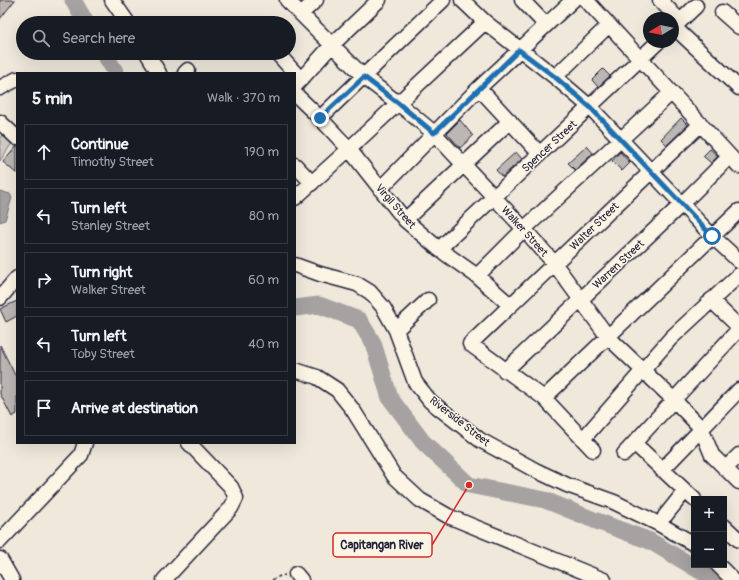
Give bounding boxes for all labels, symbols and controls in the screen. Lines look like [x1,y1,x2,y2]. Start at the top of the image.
north arrow [643,12,679,48]
search box [16,16,296,60]
icon: search [30,27,52,49]
text: Search here [62,29,135,48]
text: 5 min [32,88,72,109]
text: Walk · 370 m [207,90,280,106]
route end [311,109,329,127]
street label: Spencer Street [519,117,580,175]
text: Continue [71,135,129,154]
icon: ahead [33,141,55,163]
text: 190 m [244,144,279,160]
text: Timothy Street [71,154,154,170]
street label: Virgil Street [373,181,419,232]
text: Turn left [71,199,127,218]
street label: Walter Street [567,199,622,253]
street label: Walker Street [499,203,551,260]
icon: left [33,205,55,227]
text: 80 m [249,208,279,224]
text: Stanley Street [71,218,150,234]
route start [703,227,721,245]
street label: Warren Street [590,237,647,292]
text: Turn right [71,263,132,282]
icon: right [33,269,55,291]
text: 60 m [248,272,279,288]
text: Walker Street [71,282,146,298]
text: Turn left [71,327,127,346]
icon: left [33,333,55,355]
text: 40 m [248,336,279,352]
text: Toby Street [71,346,135,362]
street label: Riverside Street [427,394,493,449]
icon: arrive [33,397,55,419]
text: Arrive at destination [71,399,198,418]
map controls [691,496,727,568]
button: + [691,496,727,532]
button: − [691,532,727,568]
callout: Capitangan River [333,533,432,557]
text: Capitangan River [340,538,424,553]

